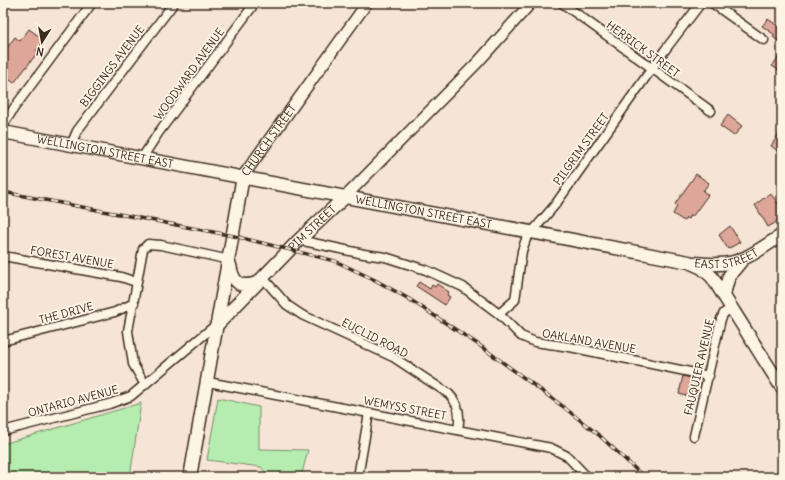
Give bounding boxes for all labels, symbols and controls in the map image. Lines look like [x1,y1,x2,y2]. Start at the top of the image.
street label: HERRICK STREET [604,18,683,80]
north arrow [22,22,62,62]
street label: BIGGINGS AVENUE [77,23,147,109]
street label: WOODWARD AVENUE [151,25,227,123]
text: N [35,44,45,59]
street label: CHURCH STREET [238,102,299,179]
street label: PILGRIM STREET [550,110,612,188]
street label: WELLINGTON STREET EAST [36,132,175,171]
street label: WELLINGTON STREET EAST [354,192,493,232]
street label: PIM STREET [285,202,339,254]
street label: FOREST AVENUE [29,243,115,271]
street label: EAST STREET [694,245,761,271]
street label: THE DRIVE [37,299,95,327]
street label: EUCLID ROAD [339,315,411,361]
street label: FAUQUIER AVENUE [681,317,717,417]
street label: OAKLAND AVENUE [541,326,637,356]
street label: ONTARIO AVENUE [26,382,120,420]
street label: WEMYSS STREET [363,393,448,423]

